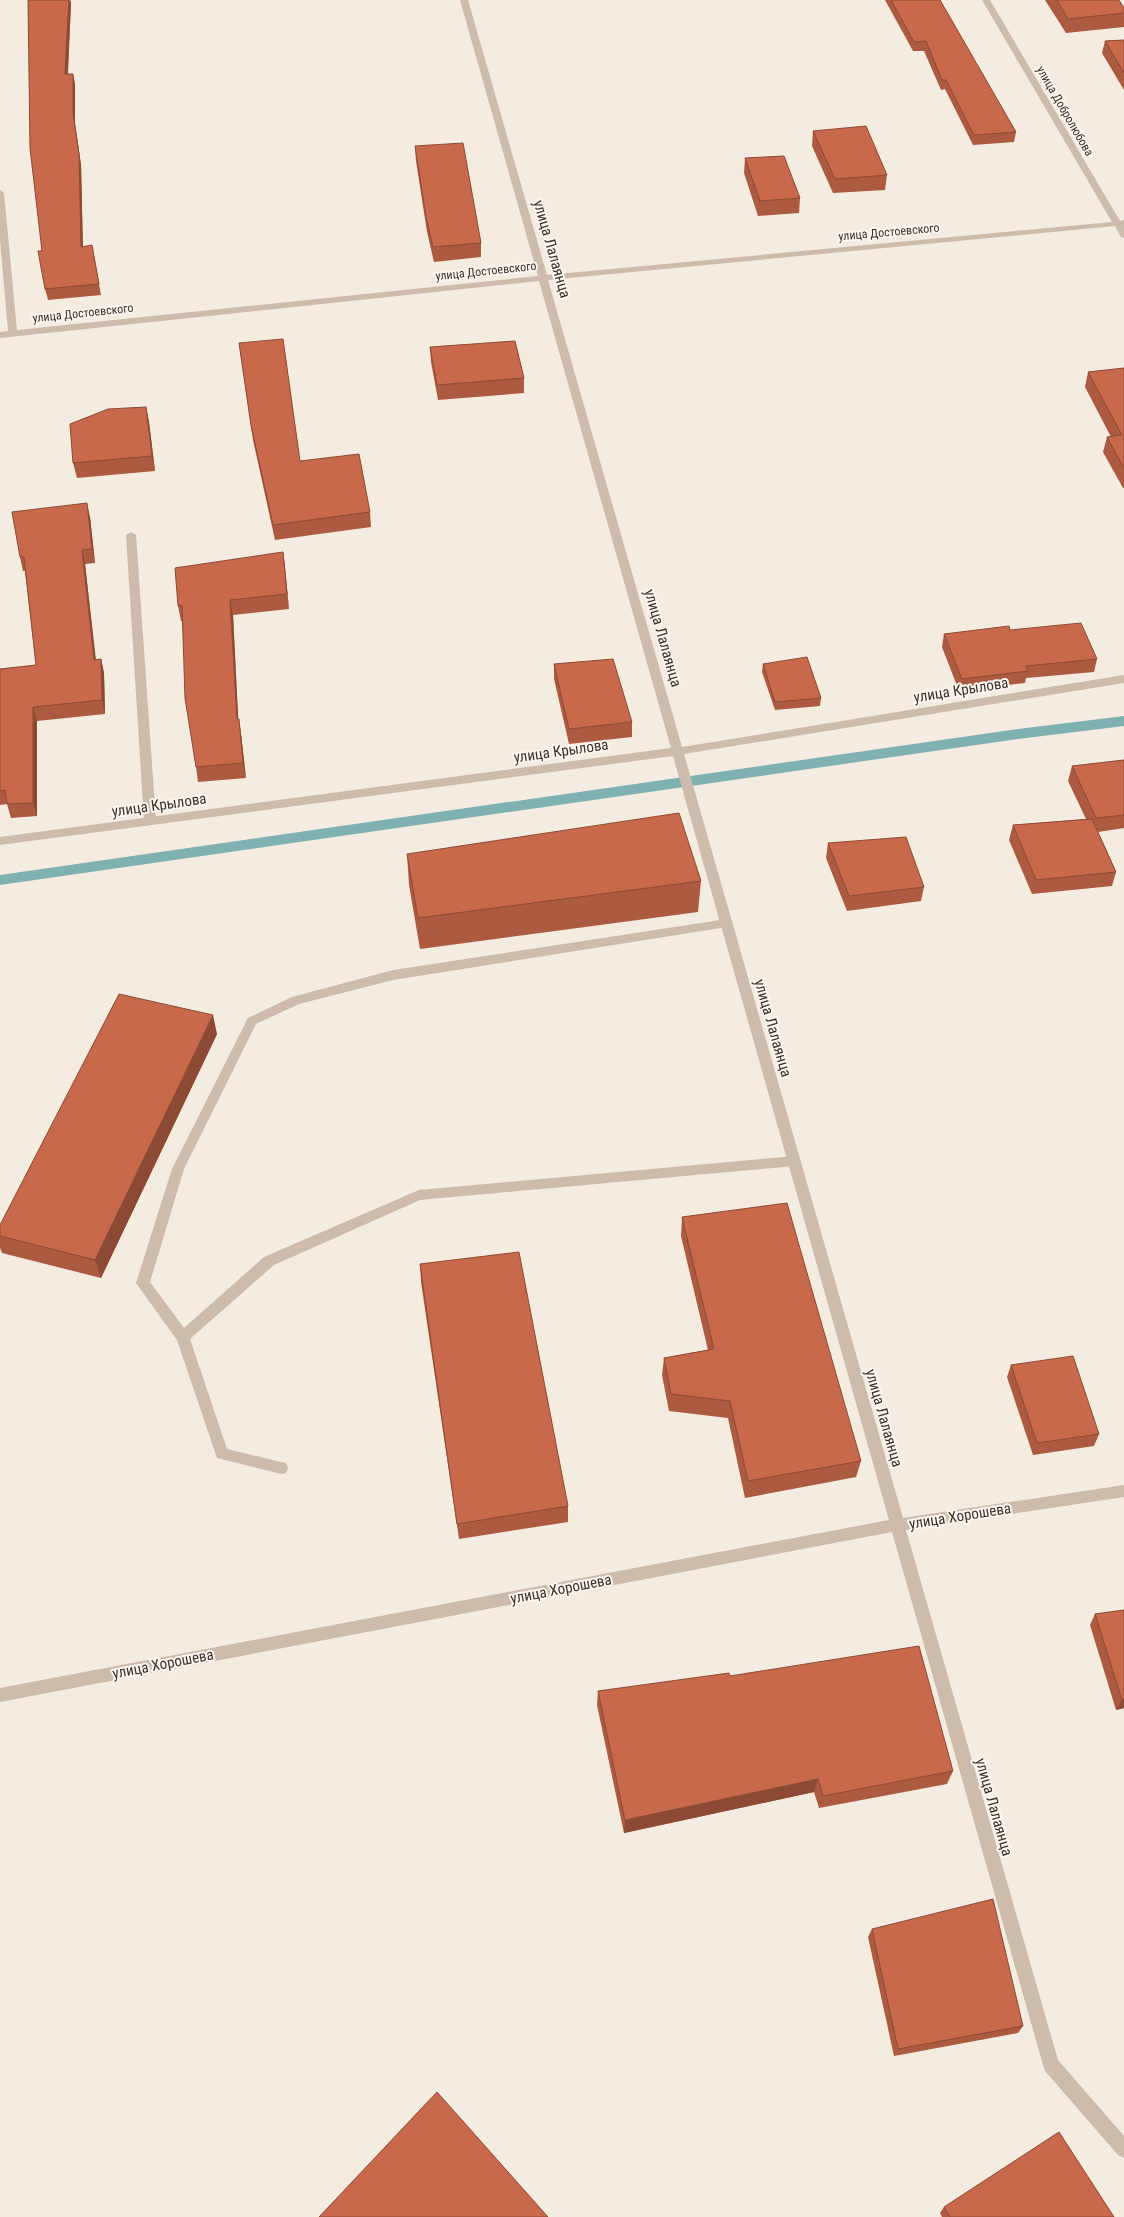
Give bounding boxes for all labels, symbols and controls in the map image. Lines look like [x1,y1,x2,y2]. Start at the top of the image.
street label: улица Добролюбова [1034,64,1097,159]
street label: улица Лалаянца [529,198,575,300]
street label: улица Достоевского [838,221,940,243]
street label: улица Достоевского [435,259,537,283]
street label: улица Достоевского [32,301,134,325]
street label: улица Лалаянца [640,587,686,689]
street label: улица Крылова [912,674,1010,706]
street label: улица Крылова [512,735,610,767]
street label: улица Крылова [110,789,208,821]
street label: улица Лалаянца [750,977,796,1079]
street label: улица Лалаянца [861,1367,907,1469]
street label: улица Хорошева [908,1499,1012,1533]
street label: улица Хорошева [509,1570,613,1608]
street label: улица Хорошева [111,1645,215,1683]
street label: улица Лалаянца [971,1756,1017,1858]

